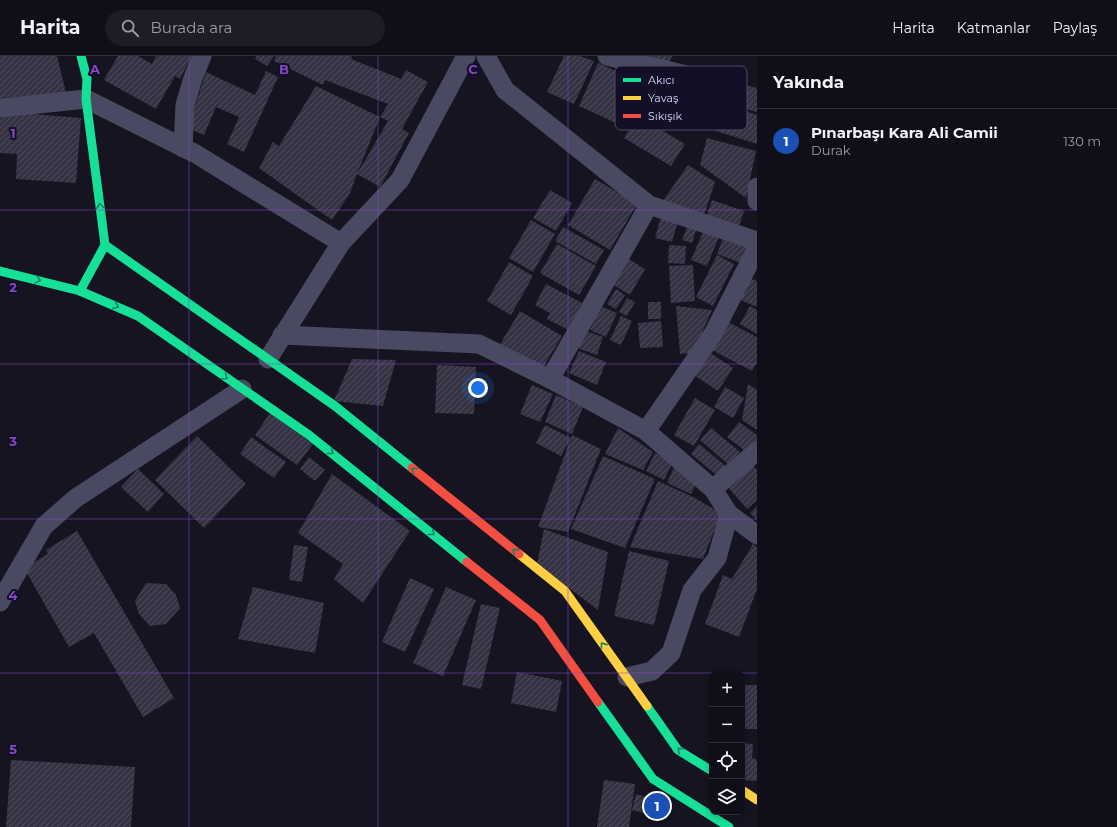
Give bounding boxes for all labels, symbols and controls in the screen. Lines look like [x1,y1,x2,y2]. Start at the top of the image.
search box [105,10,385,46]
text: Harita [20,16,81,39]
icon: search [119,17,141,39]
text: Burada ara [151,18,232,37]
text: Harita [892,19,935,37]
text: Katmanlar [957,19,1031,37]
text: Paylaş [1053,19,1097,37]
text: A [89,61,101,77]
text: B [279,61,289,77]
text: C [468,61,478,77]
legend [615,66,747,130]
text: Yakında [773,72,844,92]
text: Akıcı [648,73,675,87]
text: Yavaş [648,91,679,105]
text: Sıkışık [648,109,683,123]
text: Pınarbaşı Kara Ali Camii [811,123,998,142]
text: 1 [10,125,16,141]
text: 1 [783,133,789,149]
text: 130 m [1063,133,1101,149]
text: Durak [811,142,851,158]
one-way arrow [96,203,105,210]
one-way arrow [34,275,41,284]
text: 2 [9,279,17,295]
one-way arrow [112,301,120,309]
one-way arrow [221,372,228,379]
your location [468,378,488,398]
text: 3 [8,433,17,449]
one-way arrow [326,448,333,455]
one-way arrow [411,467,418,474]
one-way arrow [428,529,435,536]
one-way arrow [513,548,520,555]
text: 4 [9,587,18,603]
one-way arrow [601,642,608,649]
map controls [709,671,745,815]
button: + [709,671,745,707]
button: − [709,707,745,743]
text: 5 [9,741,17,757]
button: locate [709,743,745,779]
one-way arrow [677,747,685,754]
button: layers [709,779,745,815]
pin: 1 [644,791,670,821]

